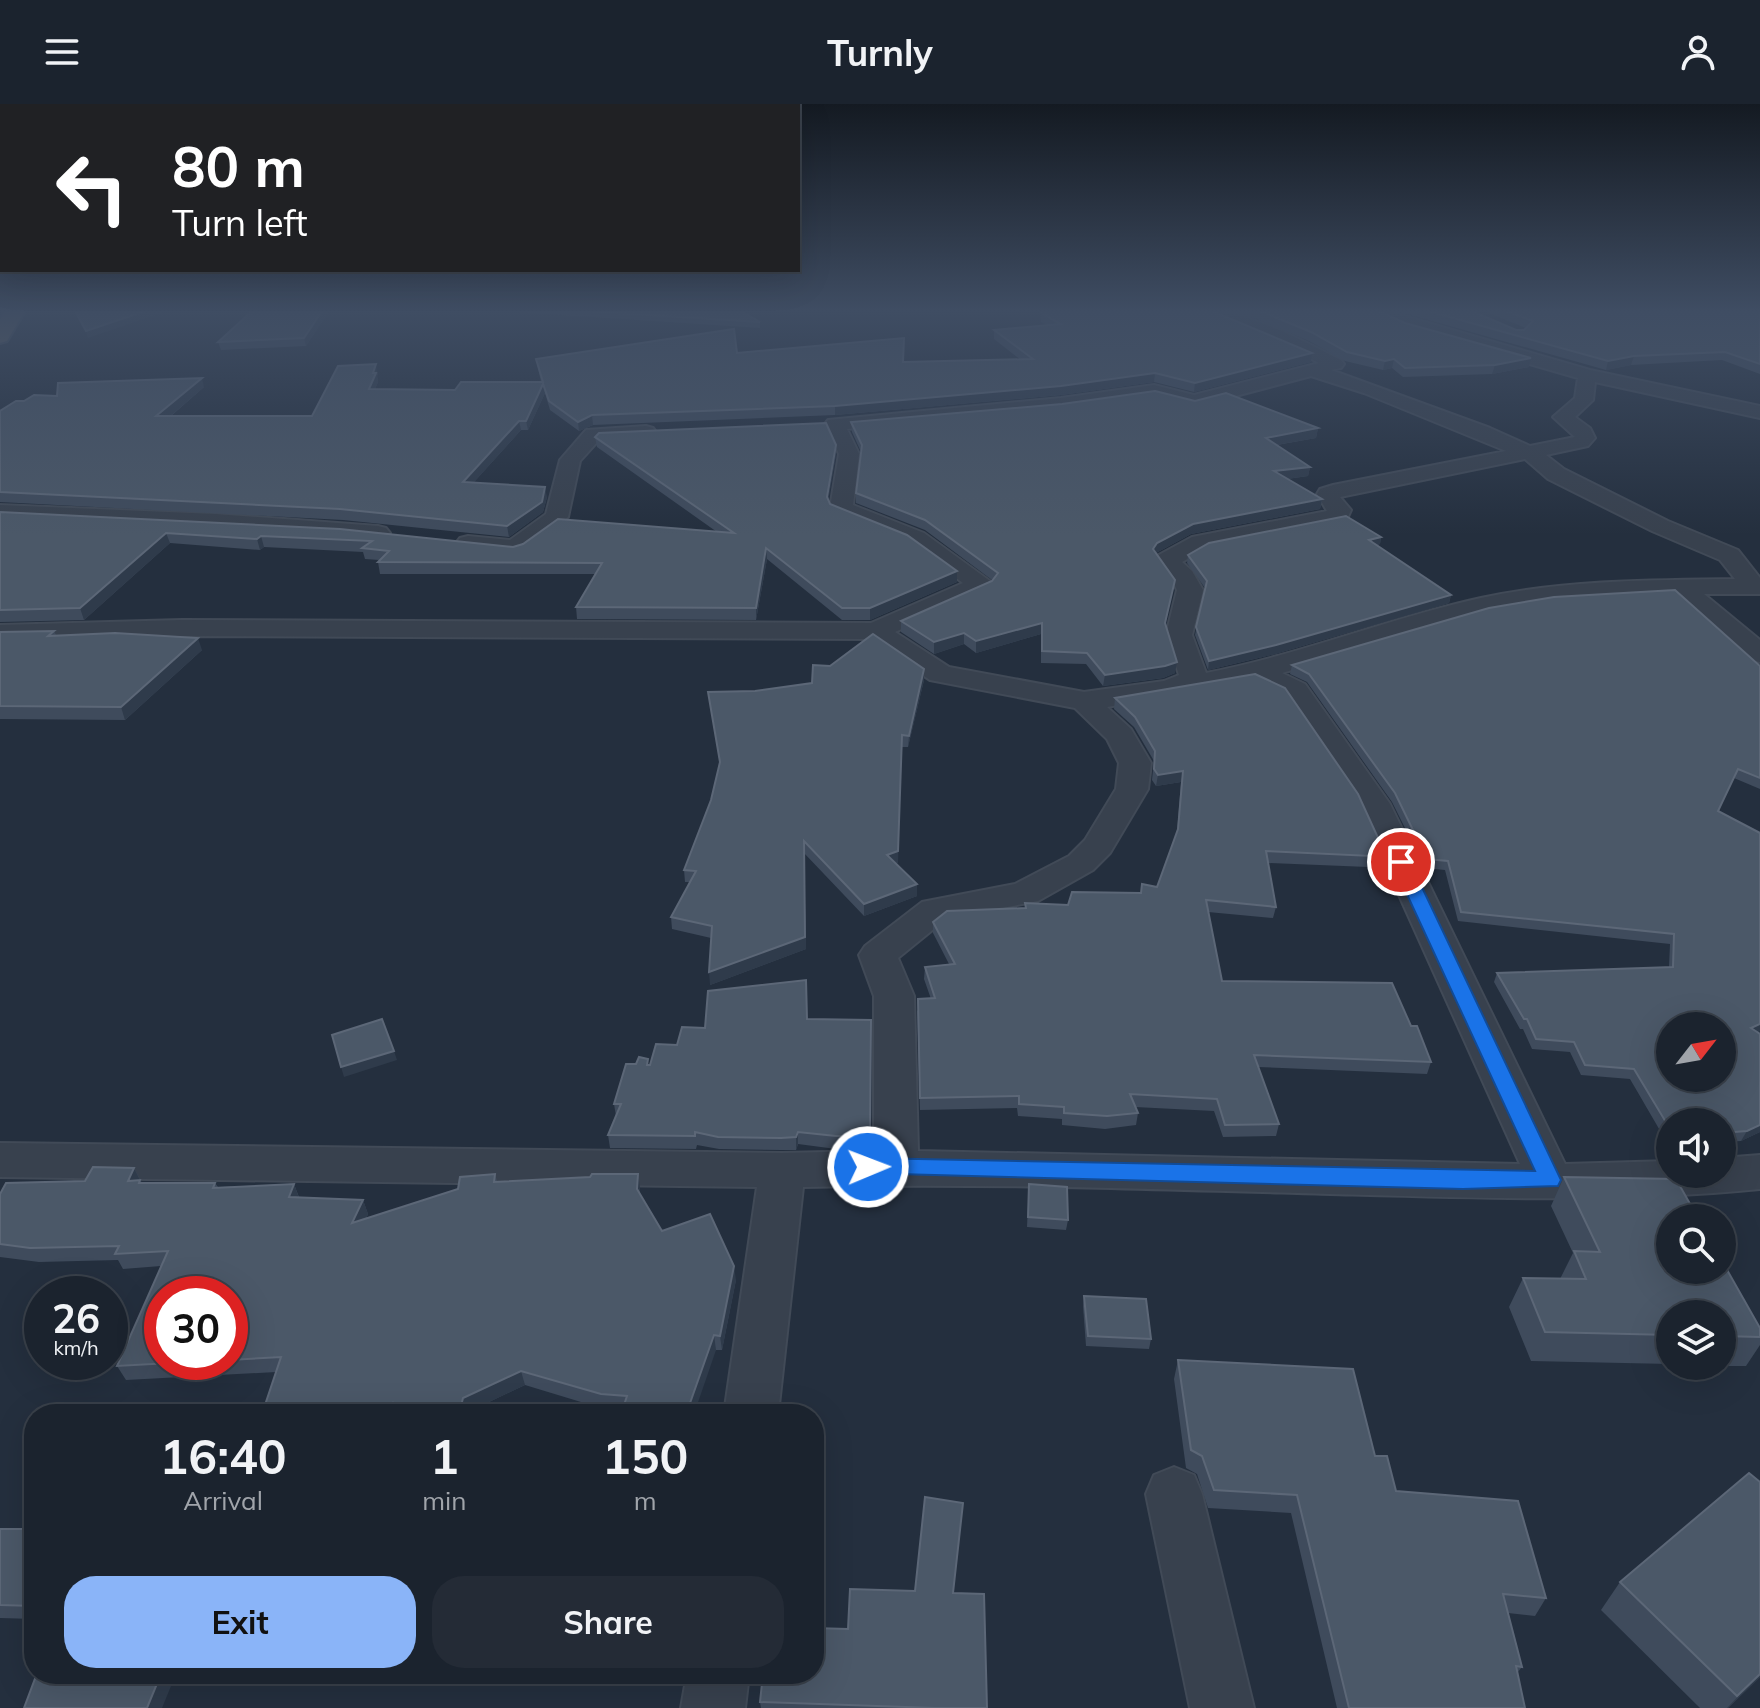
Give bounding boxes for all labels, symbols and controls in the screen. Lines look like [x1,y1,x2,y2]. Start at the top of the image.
icon: menu [40,30,84,74]
text: Turnly [827,30,933,75]
icon: person [1676,30,1720,74]
text: 80 m [172,131,305,201]
icon: left [40,136,144,240]
text: Turn left [172,200,308,245]
pin [1367,828,1435,896]
icon: arrive [1379,840,1423,884]
north arrow [1656,1012,1736,1092]
map controls [1656,1012,1736,1380]
button: sound [1656,1108,1736,1188]
position arrow [826,1125,910,1209]
button: search [1656,1204,1736,1284]
speed limit sign: 30 [144,1276,248,1380]
text: 26 [52,1293,100,1343]
button: layers [1656,1300,1736,1380]
text: km/h [53,1335,99,1360]
text: 16:40 [160,1426,287,1486]
text: 1 [430,1426,459,1486]
text: 150 [602,1426,688,1486]
text: Arrival [183,1484,263,1517]
text: min [422,1484,466,1517]
text: m [634,1484,657,1517]
button: Exit [64,1576,416,1668]
button: Share [432,1576,784,1668]

